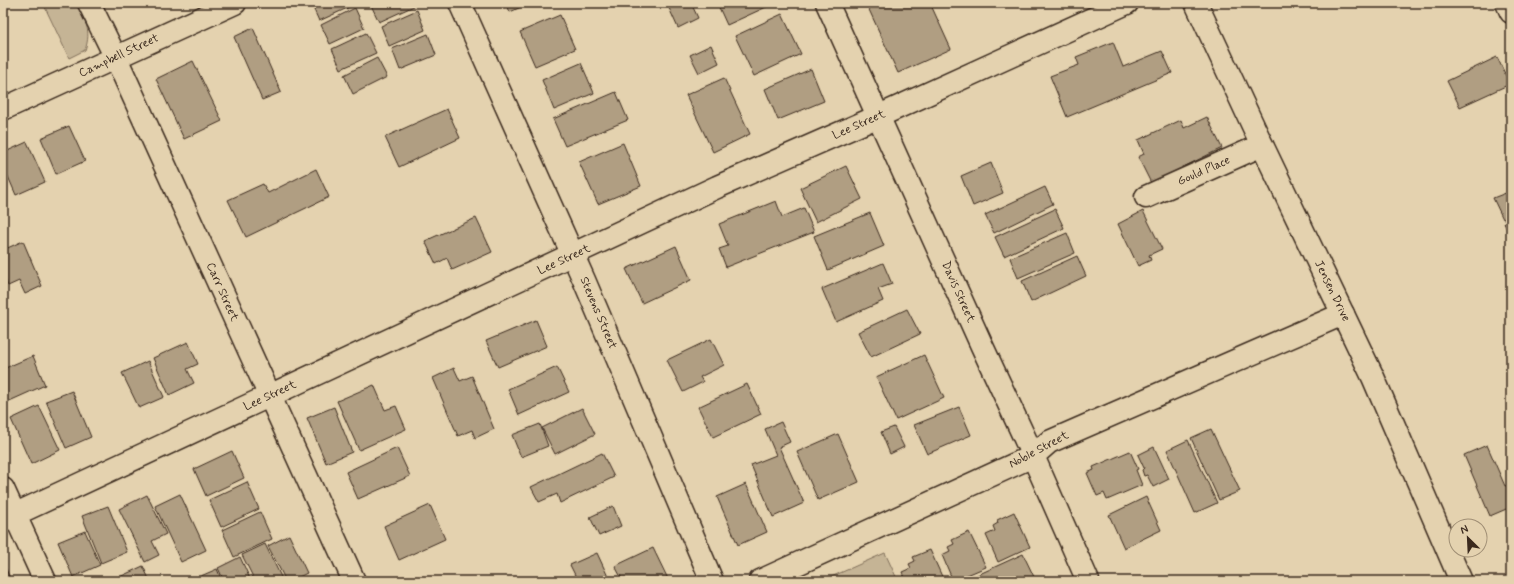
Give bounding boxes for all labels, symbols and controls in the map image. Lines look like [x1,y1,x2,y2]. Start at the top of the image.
street label: Campbell Street [76,30,162,82]
street label: Lee Street [830,106,888,144]
street label: Gould Place [1175,152,1233,190]
street label: Lee Street [535,241,593,279]
street label: Jensen Drive [1310,258,1354,324]
street label: Davis Street [937,259,979,325]
street label: Carr Street [202,260,242,324]
street label: Stevens Street [576,274,621,352]
street label: Lee Street [241,377,299,415]
street label: Noble Street [1006,428,1072,472]
north arrow [1448,518,1488,558]
text: N [1458,522,1471,538]

